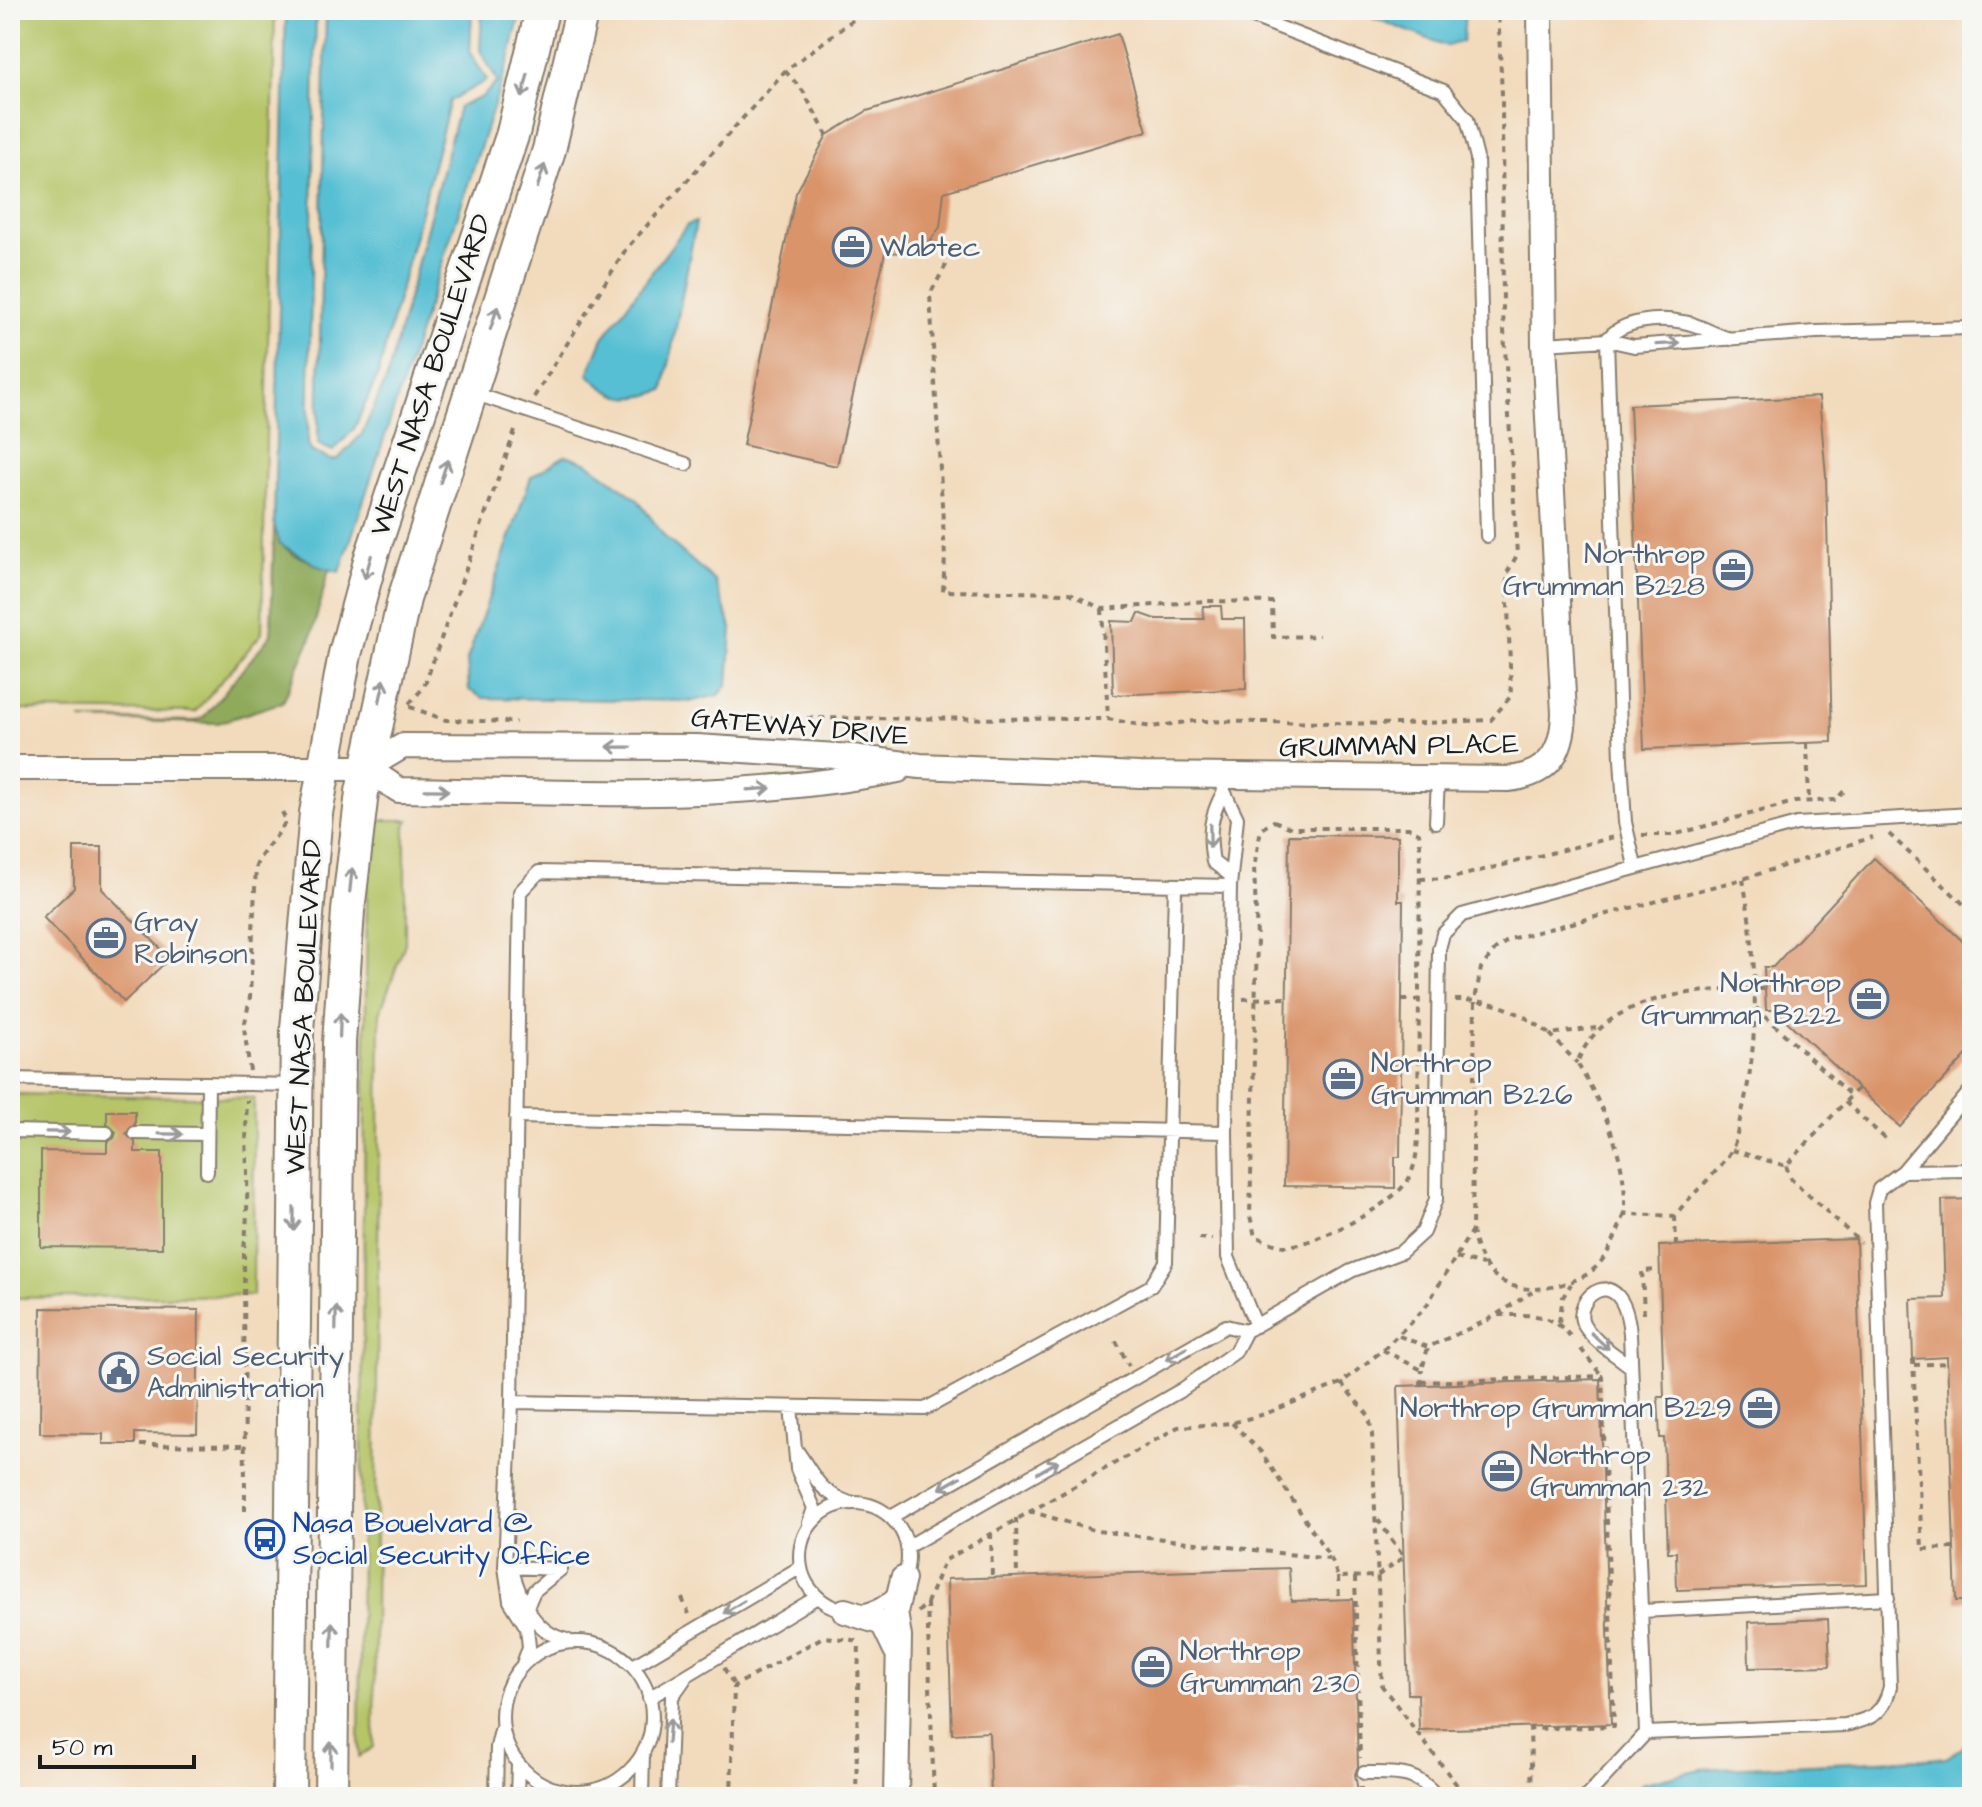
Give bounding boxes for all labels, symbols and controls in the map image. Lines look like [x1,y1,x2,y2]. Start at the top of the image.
one-way arrow [517,73,532,99]
one-way arrow [534,164,549,189]
street label: WEST NASA BOULEVARD [361,209,501,541]
office icon: Wabtec [831,226,873,268]
place label: Wabtec [880,228,981,267]
one-way arrow [488,306,503,331]
one-way arrow [1655,337,1681,352]
one-way arrow [437,459,452,484]
place label: Northrop Grumman B228 [1503,535,1705,606]
office icon: Northrop Grumman B228 [1712,549,1754,591]
one-way arrow [360,553,375,579]
one-way arrow [375,679,390,705]
street label: GATEWAY DRIVE [690,698,911,756]
street label: GRUMMAN PLACE [1279,724,1520,768]
one-way arrow [606,739,633,754]
one-way arrow [745,781,772,796]
one-way arrow [423,782,450,798]
one-way arrow [1203,822,1218,849]
street label: WEST NASA BOULEVARD [276,838,332,1176]
one-way arrow [344,868,359,893]
place label: Gray Robinson [134,903,247,974]
office icon: Gray Robinson [85,917,127,959]
place label: Northrop Grumman B222 [1641,964,1841,1035]
office icon: Northrop Grumman B222 [1848,978,1890,1020]
one-way arrow [333,1012,348,1039]
place label: Northrop Grumman B226 [1371,1044,1573,1115]
office icon: Northrop Grumman B226 [1322,1058,1364,1100]
one-way arrow [44,1124,71,1139]
one-way arrow [157,1126,184,1141]
one-way arrow [286,1205,302,1232]
one-way arrow [328,1305,344,1332]
one-way arrow [1589,1331,1609,1349]
place label: Social Security Administration [147,1337,344,1408]
one-way arrow [1165,1347,1189,1362]
public building icon: Social Security Administration [98,1351,140,1393]
office icon: Northrop Grumman B229 [1739,1387,1781,1429]
place label: Northrop Grumman B229 [1400,1389,1732,1428]
place label: Northrop Grumman 232 [1530,1436,1708,1507]
office icon: Northrop Grumman 232 [1481,1450,1523,1492]
one-way arrow [1036,1459,1059,1475]
one-way arrow [939,1475,962,1491]
place label: Nasa Bouelvard @ Social Security Office [293,1504,590,1577]
bus stop icon: Nasa Bouelvard @ Social Security Office [244,1518,286,1560]
one-way arrow [723,1600,746,1616]
one-way arrow [325,1621,340,1648]
place label: Northrop Grumman 230 [1180,1632,1360,1703]
office icon: Northrop Grumman 230 [1131,1646,1173,1688]
one-way arrow [662,1718,677,1745]
scale bar [40,1719,194,1769]
text: 50 m [52,1731,113,1765]
one-way arrow [323,1741,339,1768]

